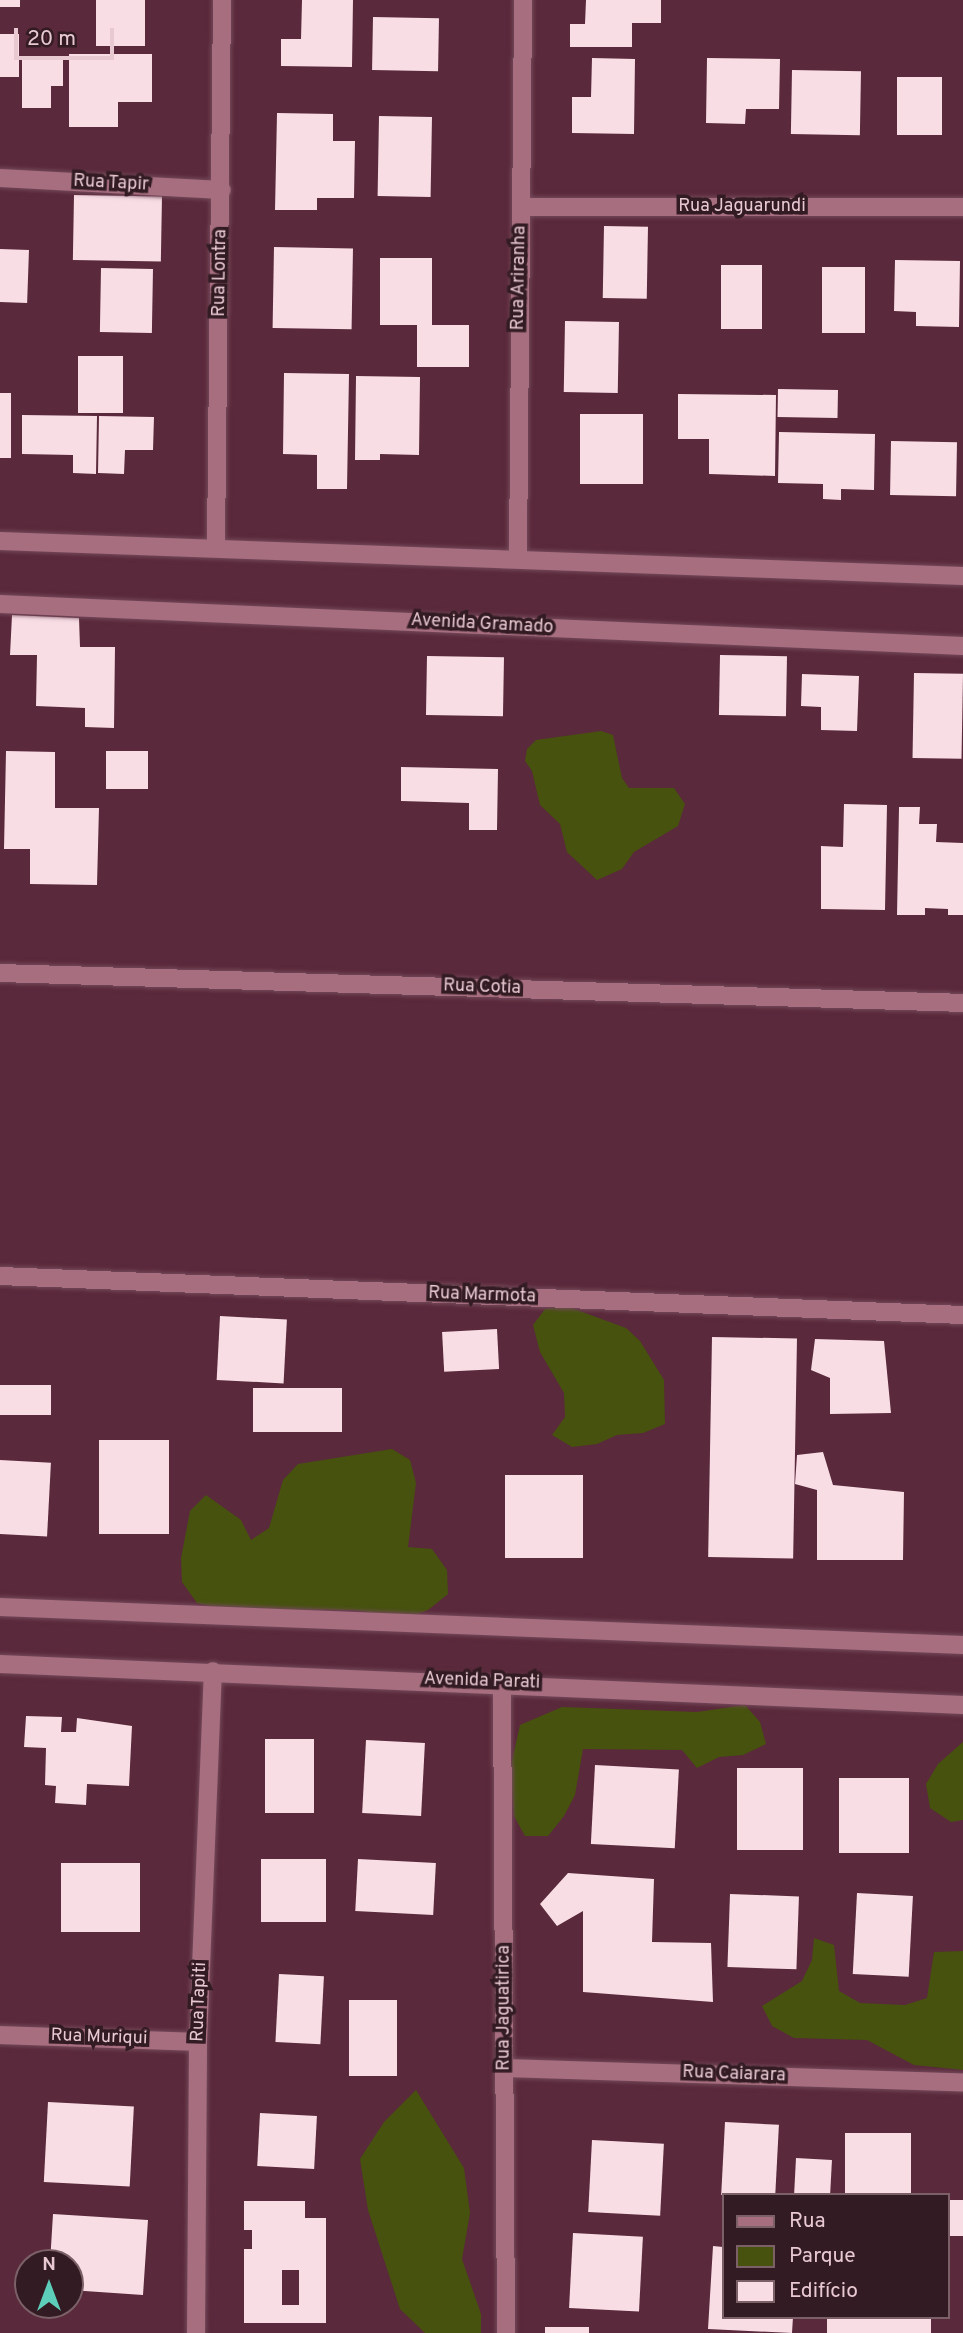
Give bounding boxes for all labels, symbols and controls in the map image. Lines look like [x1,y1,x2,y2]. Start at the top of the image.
scale bar [18,14,117,58]
text: 20 m [27,26,76,53]
street label: Rua Tapir [72,171,150,197]
street label: Rua Jaguarundi [678,196,806,218]
street label: Rua Ariranha [508,225,532,331]
street label: Rua Lontra [209,229,233,317]
street label: Avenida Gramado [410,610,554,640]
street label: Rua Cotia [443,976,521,1000]
street label: Rua Marmota [428,1283,536,1309]
street label: Avenida Parati [423,1669,541,1695]
street label: Rua Jaguatirica [494,1945,516,2071]
street label: Rua Tapiti [188,1961,212,2043]
street label: Rua Muriqui [50,2026,148,2050]
street label: Rua Caiarara [682,2062,786,2088]
legend [722,2193,949,2319]
text: Rua [789,2208,826,2235]
text: Parque [789,2243,856,2270]
north arrow [14,2249,84,2319]
text: N [42,2253,56,2277]
text: Edifício [789,2278,858,2305]

